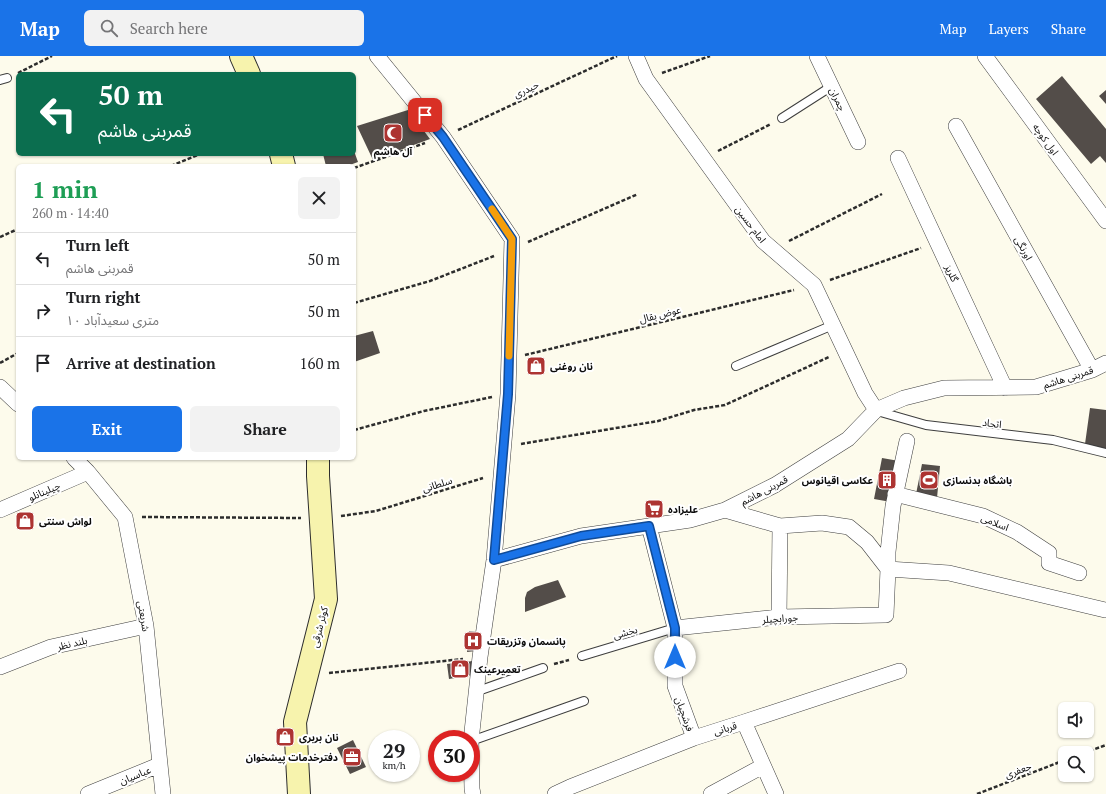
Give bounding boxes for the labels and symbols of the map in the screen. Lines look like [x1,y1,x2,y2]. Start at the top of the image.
street label: حیدری [512,78,541,101]
street label: چمران [826,85,849,113]
pin [408,98,442,132]
street label: اول کوچه [1030,121,1061,158]
mosque icon: آل هاشم [382,122,404,144]
place label: آل هاشم [374,145,413,159]
street label: امام حسین [731,203,769,247]
street label: اورنگی [1012,234,1035,262]
street label: گلریز [941,262,962,285]
street label: عوض بقال [638,303,682,326]
shop icon: نان روغنی [525,355,547,377]
place label: نان روغنی [550,360,593,373]
street label: قمربنی هاشم [1041,363,1096,393]
street label: اتحاد [982,416,1002,431]
building icon: عکاسی اقیانوس [876,469,898,491]
sports icon: باشگاه بدنسازی [918,469,940,491]
street label: قمربنی هاشم [738,472,791,509]
street label: سلطانی [420,474,454,495]
place label: عکاسی اقیانوس [802,474,873,487]
place label: باشگاه بدنسازی [943,474,1012,487]
street label: چیلینانلو [26,479,62,504]
supermarket icon: علیزاده [643,498,665,520]
place label: علیزاده [668,503,698,516]
shop icon: لواش سنتی [14,510,36,532]
street label: اسلامی [979,511,1011,534]
place label: لواش سنتی [39,515,92,528]
street label: شریعتی [134,600,153,633]
street label: کوثر شرقی [308,605,331,649]
street label: جورابچیلر [761,611,799,626]
street label: بخشی [611,623,639,642]
hospital icon: پانسمان وتزریقات [462,630,484,652]
street label: بلند نظر [55,634,89,653]
place label: پانسمان وتزریقات [487,635,566,649]
position arrow [654,636,696,678]
shop icon: تعمیرعینک [449,658,471,680]
place label: تعمیرعینک [474,663,521,676]
street label: فرشچیان [672,695,697,734]
street label: قربانی [712,719,739,738]
shop icon: نان بربری [274,726,296,748]
speed limit sign: 30 [428,730,480,782]
place label: نان بربری [299,731,339,744]
office icon: دفترخدمات پیشخوان [341,746,363,768]
place label: دفترخدمات پیشخوان [246,751,338,765]
street label: جعفری [1003,759,1033,781]
street label: عباسیان [118,763,153,788]

